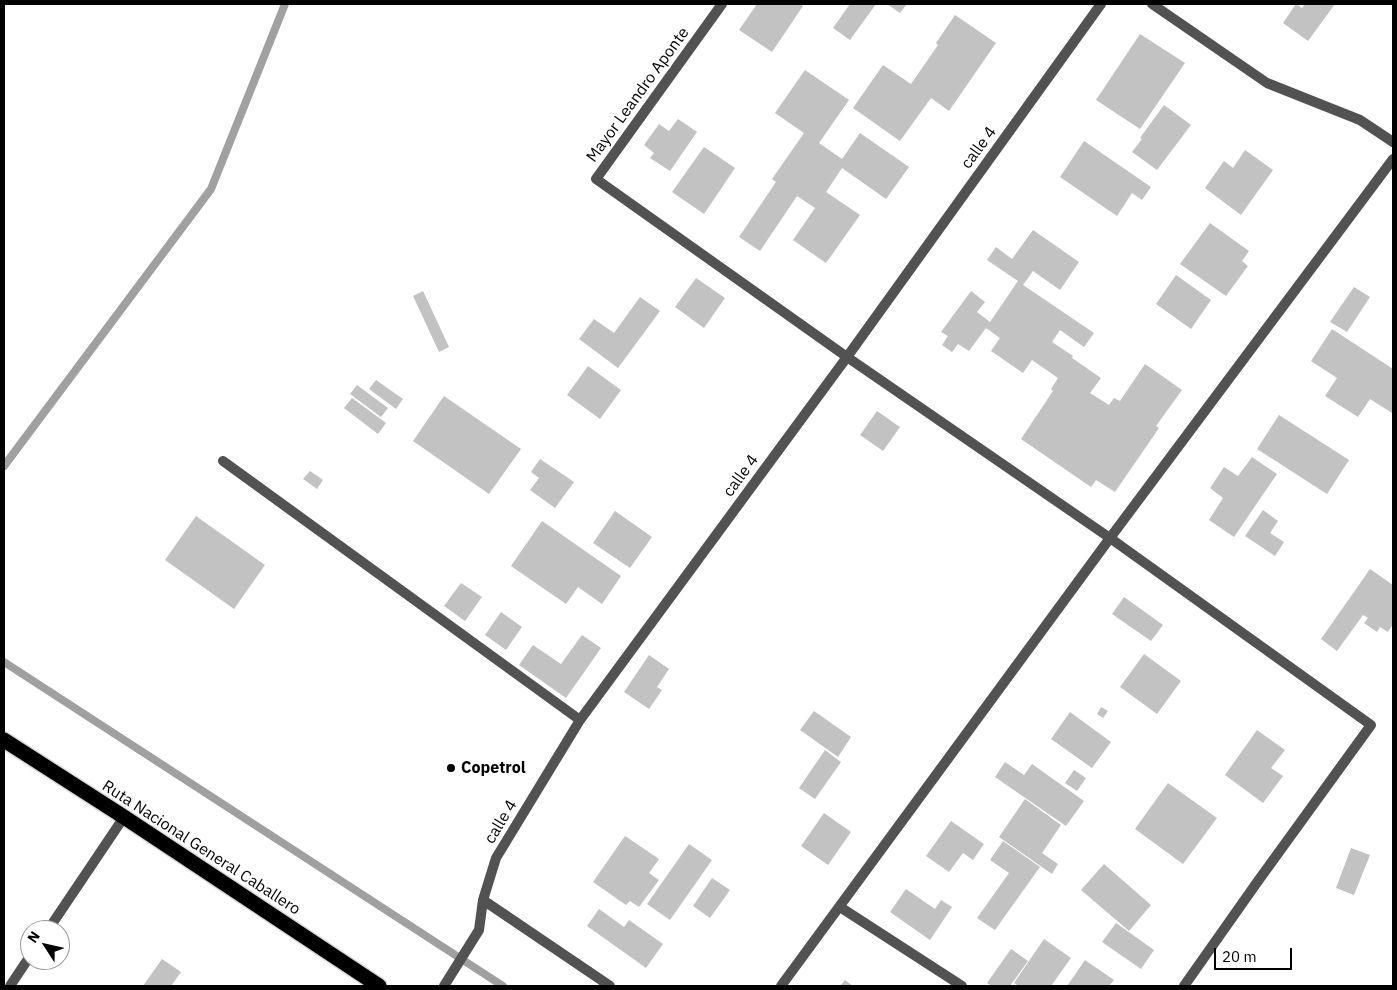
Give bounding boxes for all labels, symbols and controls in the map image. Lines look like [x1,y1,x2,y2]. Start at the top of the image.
street label: Mayor Leandro Aponte [583,24,693,166]
street label: calle 4 [957,123,1001,173]
street label: calle 4 [719,451,763,501]
place label: Copetrol [461,758,526,778]
marker: Copetrol [445,762,457,774]
street label: Ruta Nacional General Caballero [98,777,304,919]
street label: calle 4 [481,797,521,847]
north arrow [20,920,70,970]
text: N [23,928,44,946]
scale bar [1217,938,1294,970]
text: 20 m [1222,947,1257,966]

